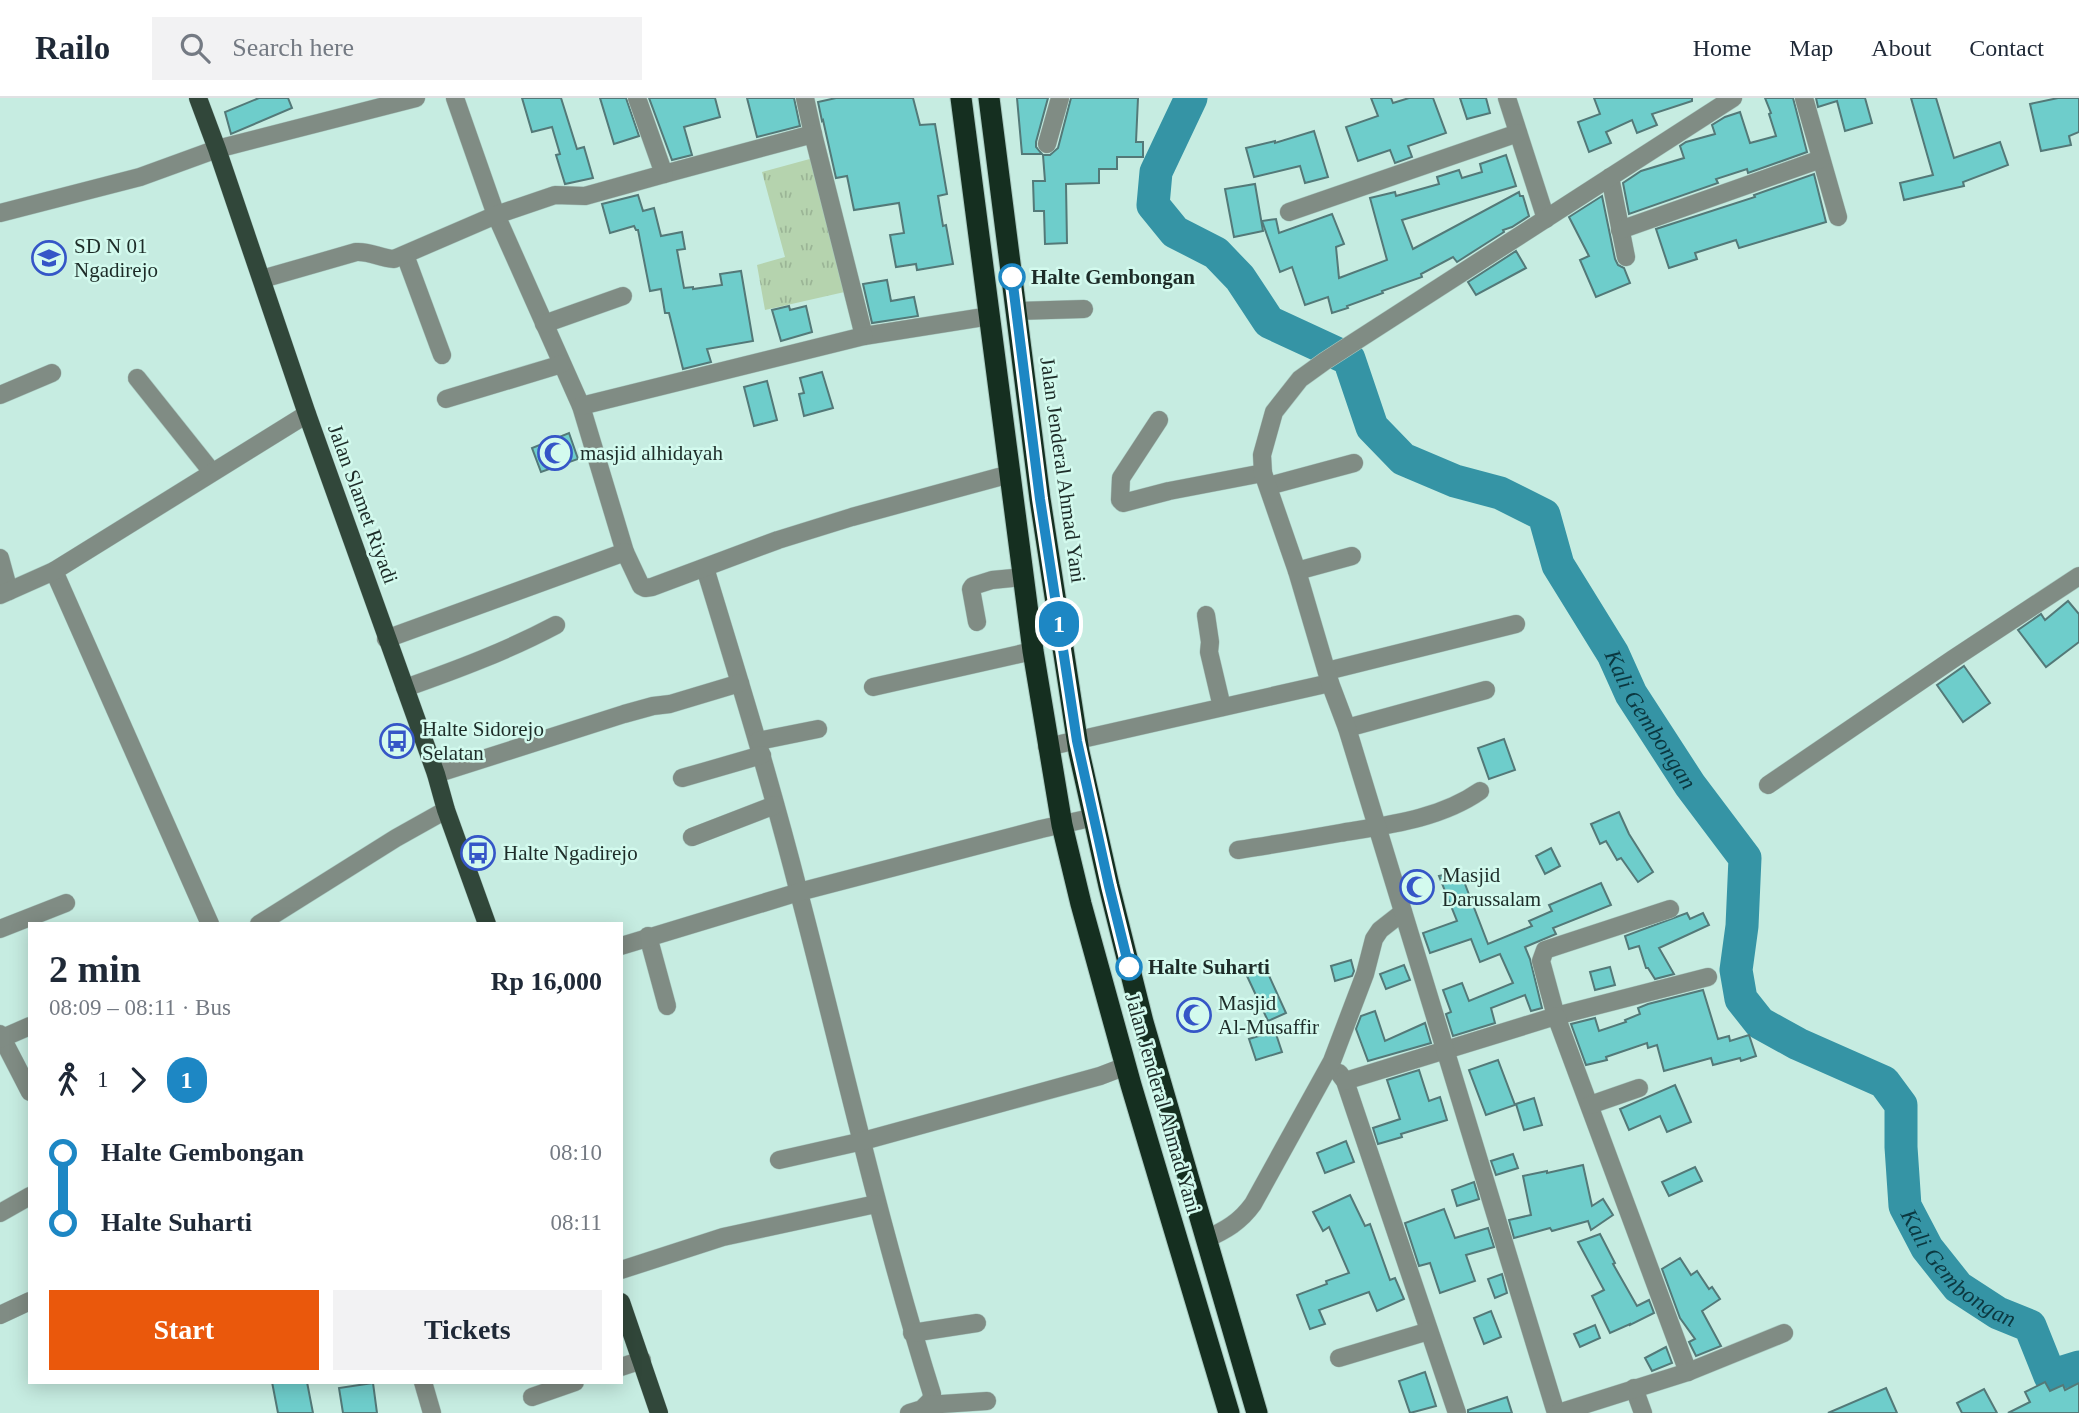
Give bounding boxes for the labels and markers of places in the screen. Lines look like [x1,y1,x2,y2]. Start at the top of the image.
place label: SD N 01 Ngadirejo [74,234,158,282]
school or university icon: SD N 01 Ngadirejo [30,239,68,277]
marker: Halte Gembongan [999,264,1025,290]
place label: Halte Gembongan [1031,265,1195,289]
mosque icon: masjid alhidayah [536,434,574,472]
place label: masjid alhidayah [580,441,723,465]
place label: Halte Sidorejo Selatan [422,717,544,765]
bus stop icon: Halte Sidorejo Selatan [378,722,416,760]
bus stop icon: Halte Ngadirejo [459,834,497,872]
place label: Halte Ngadirejo [503,841,638,865]
place label: Masjid Darussalam [1442,863,1541,911]
mosque icon: Masjid Darussalam [1398,868,1436,906]
marker: Halte Suharti [1116,954,1142,980]
place label: Halte Suharti [1148,955,1270,979]
place label: Masjid Al-Musaffir [1218,991,1319,1039]
mosque icon: Masjid Al-Musaffir [1175,996,1213,1034]

